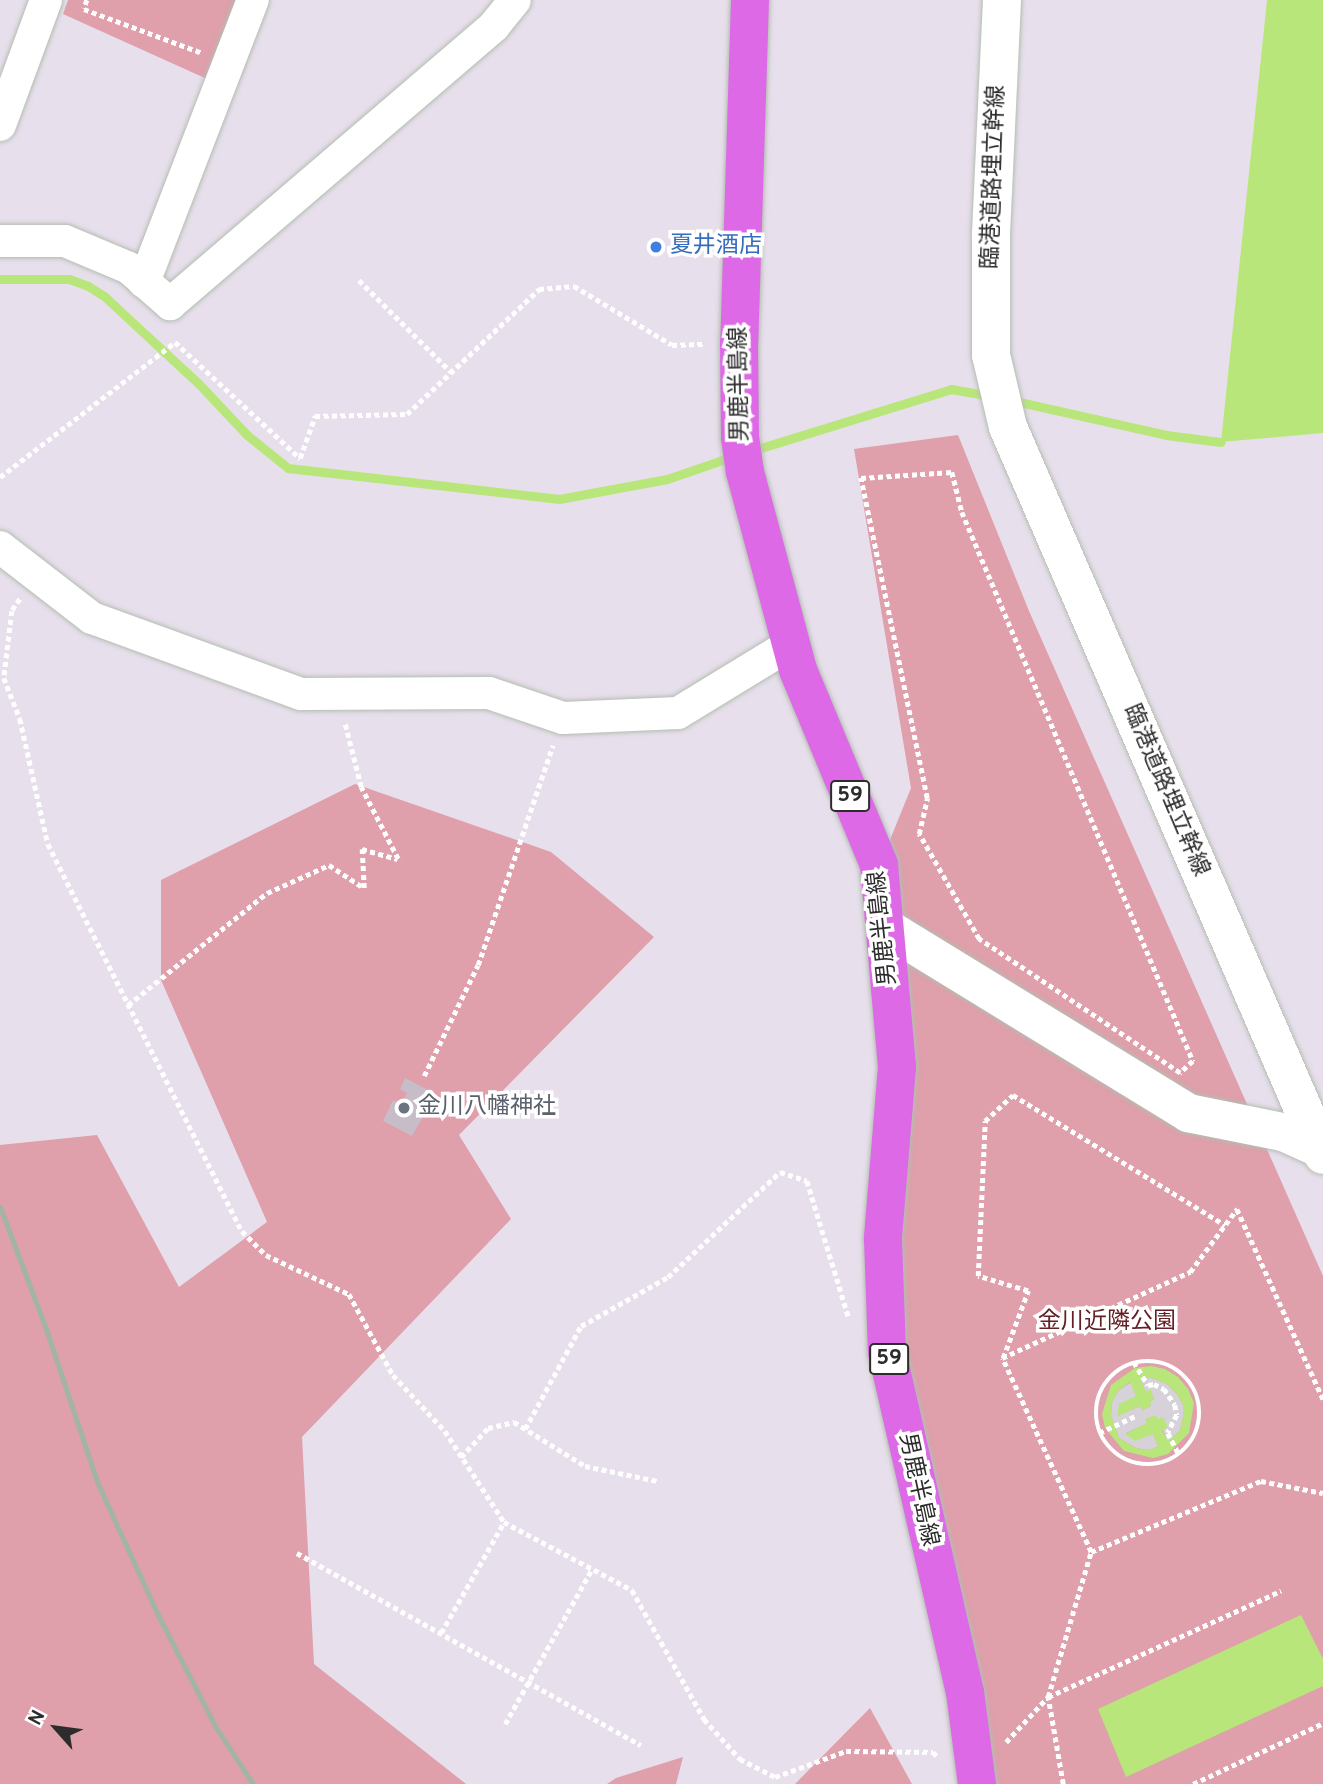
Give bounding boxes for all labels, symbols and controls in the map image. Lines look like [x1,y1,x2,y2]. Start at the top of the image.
street label: 臨港道路埋立幹線 [978,85,1012,269]
place label: 夏井酒店 [670,233,762,261]
marker: 夏井酒店 [648,239,664,255]
street label: 男鹿半島線 [726,326,756,442]
street label: 臨港道路埋立幹線 [1116,701,1214,881]
road number: 59 [829,778,871,814]
street label: 男鹿半島線 [864,869,904,987]
place label: 金川八幡神社 [418,1094,556,1122]
marker: 金川八幡神社 [396,1100,412,1116]
park label: 金川近隣公園 [1038,1309,1176,1337]
road number: 59 [868,1342,910,1376]
street label: 男鹿半島線 [892,1431,942,1549]
north arrow [21,1693,91,1763]
text: N [24,1706,51,1730]

